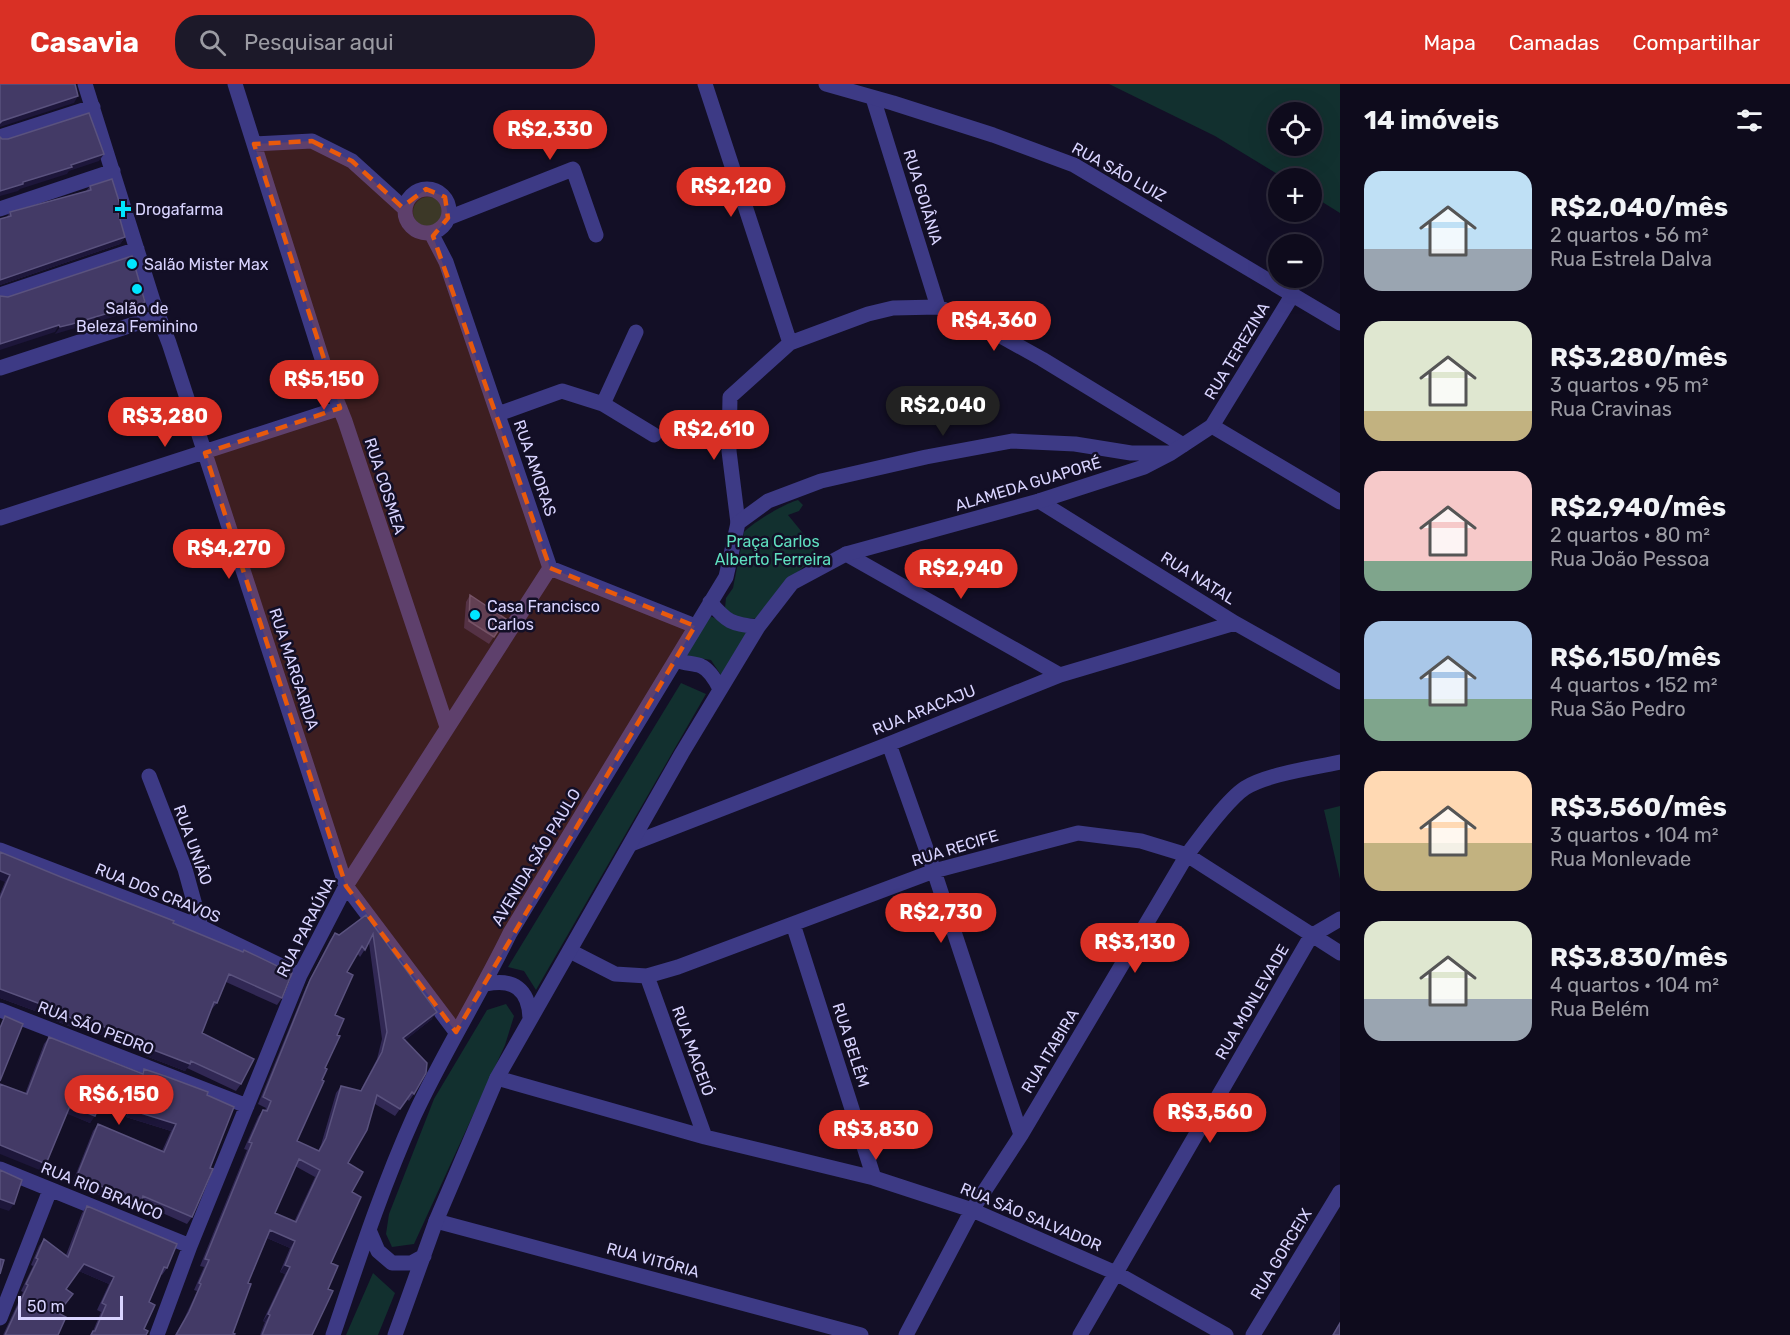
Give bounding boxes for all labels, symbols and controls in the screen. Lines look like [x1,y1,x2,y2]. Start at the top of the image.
search box [175,15,595,69]
text: Casavia [30,26,139,59]
icon: search [196,26,229,59]
text: Pesquisar aqui [244,29,394,56]
text: Mapa [1423,30,1476,55]
text: Camadas [1509,30,1599,55]
text: Compartilhar [1632,30,1760,55]
map controls [1268,102,1322,288]
button: locate [1268,102,1322,156]
icon: filters [1733,104,1766,137]
text: 14 imóveis [1364,105,1499,136]
pin: R$2,330 [495,110,605,161]
text: R$2,330 [507,117,593,141]
street label: RUA SÃO LUIZ [1069,138,1169,206]
street label: RUA GOIÂNIA [899,147,947,247]
pin: R$2,120 [676,167,786,218]
button: + [1268,168,1322,222]
text: R$2,120 [691,174,771,198]
text: R$2,040/mês [1550,192,1728,223]
icon: home [1412,195,1484,267]
place label: Drogafarma [135,200,223,219]
marker: Drogafarma [116,202,130,216]
text: 2 quartos · 56 m² [1550,223,1709,247]
button: − [1268,234,1322,288]
text: Rua Estrela Dalva [1550,247,1712,271]
place label: Salão Mister Max [144,255,269,274]
marker: Salão Mister Max [125,257,139,271]
marker: Salão de Beleza Feminino [130,282,144,296]
place label: Salão de Beleza Feminino [76,299,198,336]
street label: RUA TEREZINA [1200,299,1274,403]
pin: R$4,360 [939,301,1049,352]
text: R$4,360 [951,308,1037,332]
text: R$3,280/mês [1550,342,1728,373]
icon: home [1412,345,1484,417]
pin: R$5,150 [269,360,379,411]
text: R$5,150 [284,367,364,391]
text: 3 quartos · 95 m² [1550,373,1709,397]
pin: R$2,040 [888,386,998,437]
text: R$2,040 [900,393,986,417]
pin: R$3,280 [110,397,220,448]
text: Rua Cravinas [1550,397,1672,421]
text: R$3,280 [122,404,208,428]
pin: R$2,610 [659,410,769,461]
street label: RUA AMORAS [510,417,560,519]
text: R$2,610 [673,417,755,441]
street label: RUA COSMEA [360,435,410,537]
street label: ALAMEDA GUAPORÉ [953,453,1103,515]
text: R$2,940/mês [1550,492,1726,523]
icon: home [1412,495,1484,567]
text: 2 quartos · 80 m² [1550,523,1710,547]
pin: R$4,270 [174,529,284,580]
park label: Praça Carlos Alberto Ferreira [715,532,831,569]
text: R$4,270 [187,536,271,560]
text: Rua João Pessoa [1550,547,1709,571]
street label: RUA NATAL [1157,548,1239,608]
pin: R$2,940 [906,549,1016,600]
text: R$2,940 [919,556,1003,580]
place label: Casa Francisco Carlos [487,597,600,634]
street label: RUA MARGARIDA [265,605,323,733]
marker: Casa Francisco Carlos [468,608,482,622]
text: R$6,150/mês [1550,642,1721,673]
icon: home [1412,645,1484,717]
text: 4 quartos · 152 m² [1550,673,1718,697]
street label: RUA ARACAJU [870,681,978,739]
text: Rua São Pedro [1550,697,1686,721]
street label: AVENIDA SÃO PAULO [487,785,585,929]
text: R$3,560/mês [1550,792,1727,823]
icon: home [1412,795,1484,867]
street label: RUA UNIÃO [170,802,216,888]
text: 3 quartos · 104 m² [1550,823,1719,847]
street label: RUA RECIFE [909,826,1001,870]
text: Rua Monlevade [1550,847,1691,871]
street label: RUA DOS CRAVOS [93,859,223,927]
street label: RUA PARAÚNA [272,873,340,980]
pin: R$2,730 [886,893,996,944]
text: R$2,730 [899,900,983,924]
pin: R$3,130 [1080,923,1190,974]
text: R$3,130 [1094,930,1176,954]
street label: RUA MONLEVADE [1211,941,1293,1063]
text: R$3,830/mês [1550,942,1728,973]
icon: home [1412,945,1484,1017]
text: 4 quartos · 104 m² [1550,973,1719,997]
street label: RUA SÃO PEDRO [35,997,157,1059]
text: Rua Belém [1550,997,1649,1021]
street label: RUA BELÉM [828,1000,874,1090]
street label: RUA MACEIÓ [668,1003,719,1099]
street label: RUA ITABIRA [1017,1005,1083,1097]
pin: R$6,150 [64,1075,174,1126]
text: R$6,150 [79,1082,159,1106]
pin: R$3,560 [1155,1093,1265,1144]
text: R$3,560 [1167,1100,1253,1124]
pin: R$3,830 [821,1110,931,1161]
text: R$3,830 [833,1117,919,1141]
street label: RUA RIO BRANCO [38,1158,166,1224]
street label: RUA SÃO SALVADOR [958,1179,1104,1255]
street label: RUA GORCEIX [1246,1205,1316,1303]
street label: RUA VITÓRIA [604,1237,702,1282]
scale bar [18,1293,123,1320]
text: 50 m [27,1297,65,1316]

